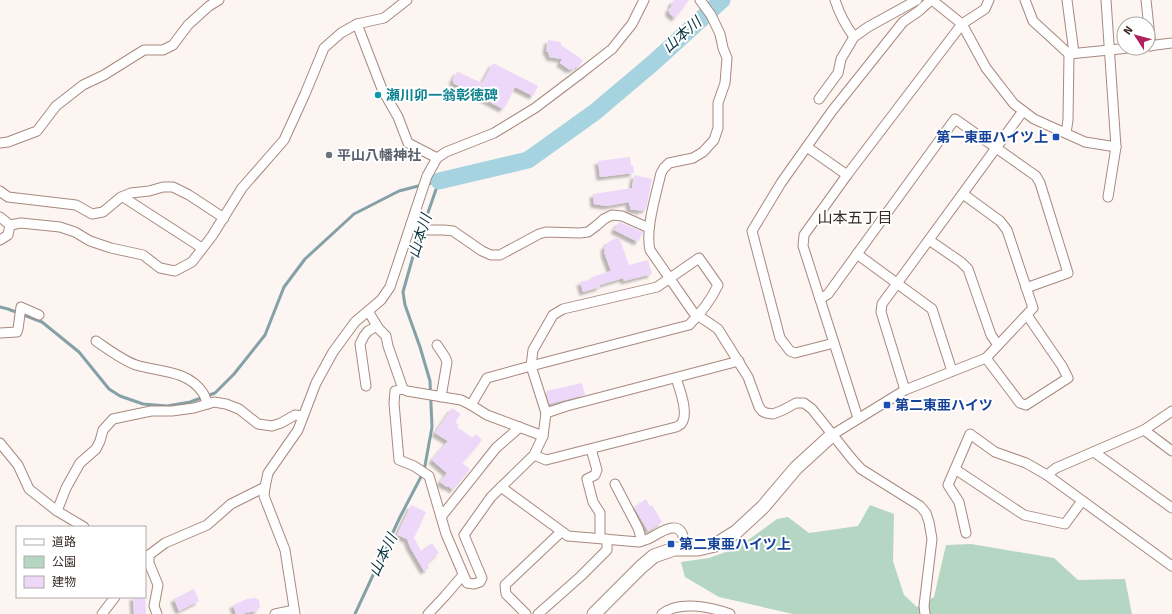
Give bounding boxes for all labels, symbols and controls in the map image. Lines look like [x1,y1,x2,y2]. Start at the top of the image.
water label: 山本川 [659,12,706,57]
north arrow [1116,16,1156,56]
text: N [1121,24,1136,37]
place label: 瀬川卯一翁彰徳碑 [386,87,498,104]
marker: 瀬川卯一翁彰徳碑 [373,90,383,100]
place label: 第一東亜ハイツ上 [936,129,1048,146]
marker: 第一東亜ハイツ上 [1051,132,1061,142]
place label: 平山八幡神社 [337,147,421,164]
marker: 平山八幡神社 [324,150,334,160]
district label: 山本五丁目 [817,209,893,227]
water label: 山本川 [404,210,436,260]
place label: 第二東亜ハイツ [895,397,993,414]
marker: 第二東亜ハイツ [882,400,892,410]
legend [16,526,146,598]
water label: 山本川 [365,529,402,579]
text: 道路 [52,535,76,549]
place label: 第二東亜ハイツ上 [679,536,791,553]
marker: 第二東亜ハイツ上 [666,539,676,549]
text: 公園 [52,555,76,569]
text: 建物 [52,575,76,589]

